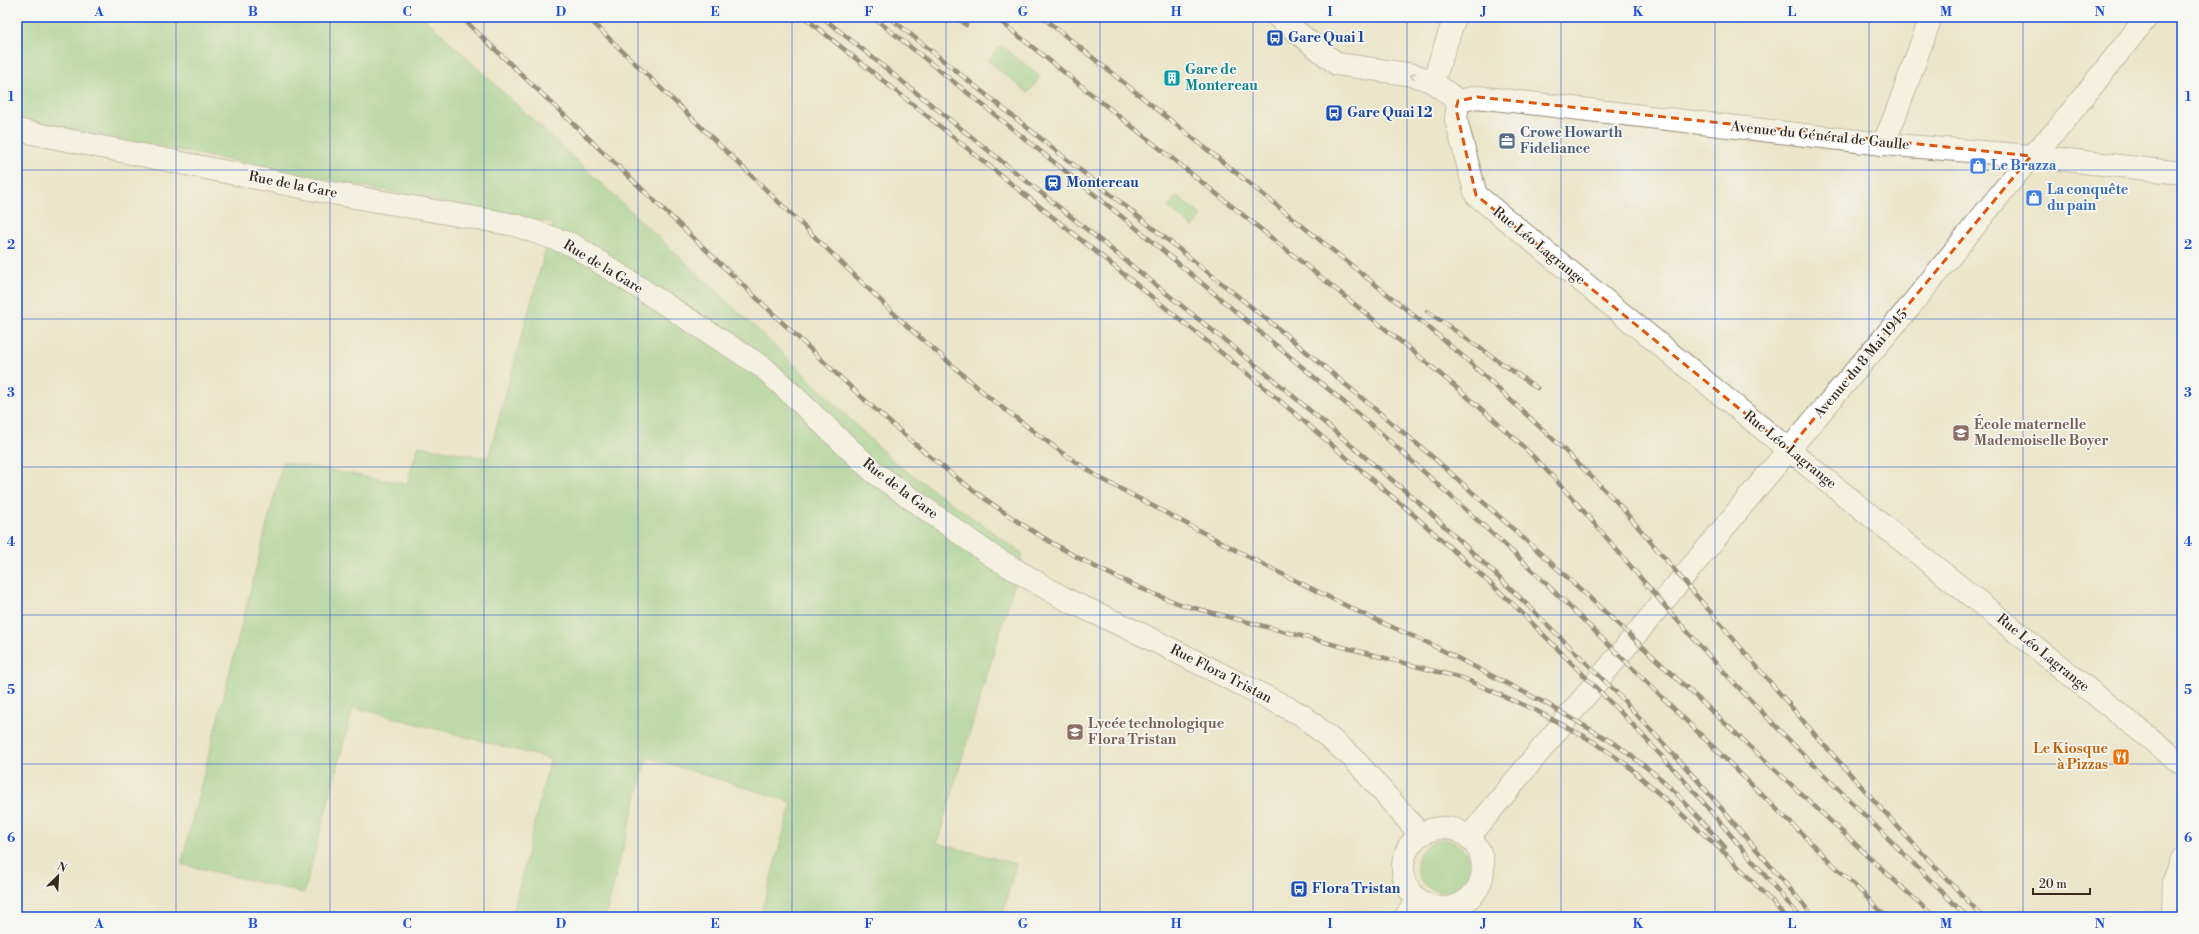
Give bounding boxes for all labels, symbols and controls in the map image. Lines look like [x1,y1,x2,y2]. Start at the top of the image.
text: A [93,4,104,20]
text: B [248,4,258,20]
text: C [402,4,412,20]
text: D [556,4,566,20]
text: E [710,4,720,20]
text: F [864,4,874,20]
text: G [1018,4,1029,20]
text: H [1171,4,1182,20]
text: I [1327,4,1333,20]
text: J [1479,4,1487,20]
text: K [1633,4,1644,20]
text: L [1788,4,1797,20]
text: M [1940,4,1952,20]
text: N [2095,4,2106,20]
bus stop icon: Gare Quai 1 [1265,28,1285,48]
place label: Gare Quai 1 [1288,29,1365,47]
place label: Gare de Montereau [1185,61,1258,95]
building icon: Gare de Montereau [1162,68,1182,88]
one-way arrow [1409,72,1416,80]
text: 1 [8,89,15,105]
text: 1 [2185,89,2192,105]
bus stop icon: Gare Quai 12 [1324,103,1344,123]
place label: Gare Quai 12 [1347,104,1433,122]
street label: Avenue du Général de Gaulle [1729,118,1910,154]
place label: Crowe Howarth Fideliance [1520,124,1623,158]
office icon: Crowe Howarth Fideliance [1497,131,1517,151]
shop icon: Le Brazza [1968,156,1988,176]
place label: Le Brazza [1991,157,2057,175]
street label: Rue de la Gare [247,168,339,202]
station icon: Montereau [1043,173,1063,193]
place label: Montereau [1066,174,1139,192]
place label: La conquête du pain [2047,181,2129,215]
shop icon: La conquête du pain [2024,188,2044,208]
street label: Rue Léo Lagrange [1489,203,1589,289]
street label: Rue de la Gare [560,236,646,298]
text: 2 [7,237,15,253]
text: 2 [2184,237,2192,253]
street label: Avenue du 8 Mai 1945 [1810,306,1912,423]
text: 3 [7,385,15,401]
text: 3 [2184,385,2192,401]
street label: Rue Léo Lagrange [1740,407,1840,493]
place label: École maternelle Mademoiselle Boyer [1974,414,2109,450]
school or university icon: École maternelle Mademoiselle Boyer [1951,423,1971,443]
street label: Rue de la Gare [859,455,941,523]
text: 4 [7,534,16,550]
text: 4 [2184,534,2193,550]
street label: Rue Léo Lagrange [1993,610,2093,696]
street label: Rue Flora Tristan [1167,641,1275,708]
text: 5 [7,682,15,698]
text: 5 [2184,682,2192,698]
place label: Lycée technologique Flora Tristan [1088,715,1225,749]
school or university icon: Lycée technologique Flora Tristan [1065,722,1085,742]
place label: Le Kiosque à Pizzas [2033,740,2108,774]
restaurant icon: Le Kiosque à Pizzas [2111,747,2131,767]
text: 6 [7,830,15,846]
text: 6 [2184,830,2192,846]
north arrow [38,856,78,896]
text: N [55,860,69,876]
scale bar [2033,870,2090,896]
text: 20 m [2039,877,2067,892]
bus stop icon: Flora Tristan [1289,879,1309,899]
place label: Flora Tristan [1312,880,1401,898]
text: A [93,916,104,932]
text: B [248,916,258,932]
text: C [402,916,412,932]
text: D [556,916,566,932]
text: E [710,916,720,932]
text: F [864,916,874,932]
text: G [1018,916,1029,932]
text: H [1171,916,1182,932]
text: I [1327,916,1333,932]
text: J [1479,916,1487,932]
text: K [1633,916,1644,932]
text: L [1788,916,1797,932]
text: M [1940,916,1952,932]
text: N [2095,916,2106,932]

